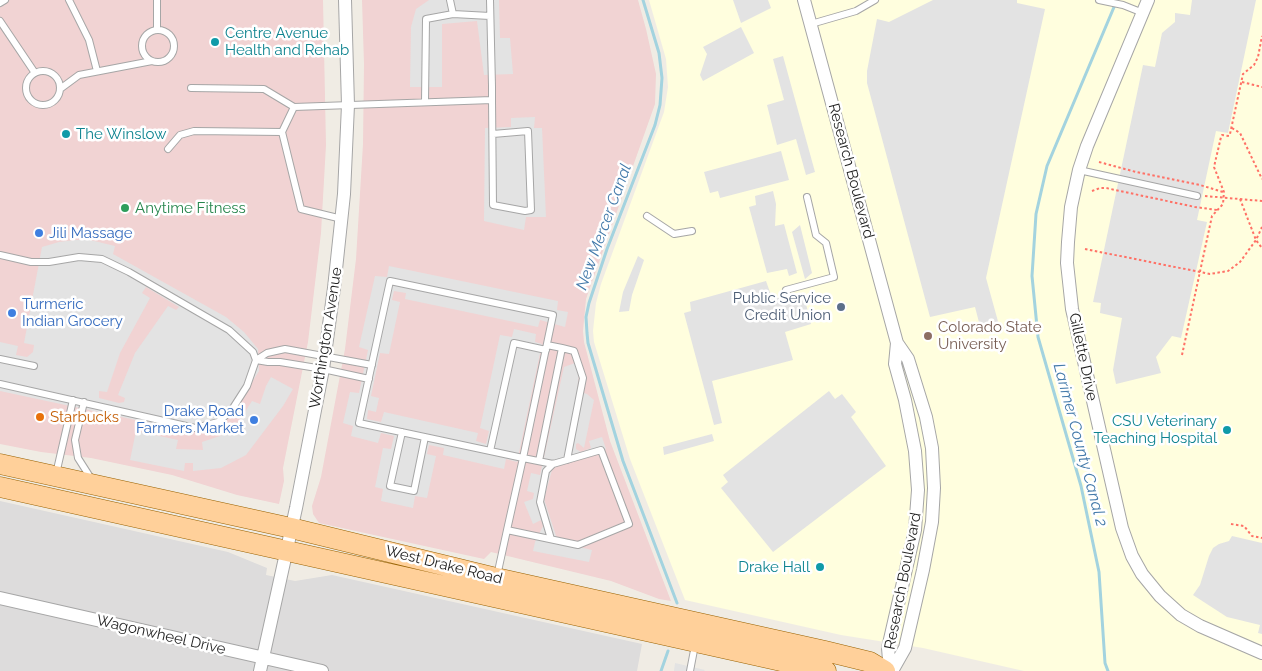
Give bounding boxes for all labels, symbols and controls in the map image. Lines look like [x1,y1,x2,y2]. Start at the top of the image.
place label: Centre Avenue Health and Rehab [225,24,349,59]
marker: Centre Avenue Health and Rehab [209,36,221,48]
street label: Research Boulevard [824,101,878,241]
place label: The Winslow [76,125,166,143]
marker: The Winslow [60,128,72,140]
water label: New Mercer Canal [572,161,636,293]
place label: Anytime Fitness [135,199,246,217]
marker: Anytime Fitness [119,202,131,214]
place label: Jili Massage [49,224,133,242]
marker: Jili Massage [33,227,45,239]
street label: Worthington Avenue [306,266,346,410]
place label: Public Service Credit Union [733,289,831,324]
place label: Turmeric Indian Grocery [22,295,123,330]
marker: Public Service Credit Union [835,301,847,313]
marker: Turmeric Indian Grocery [6,307,18,319]
street label: Gillette Drive [1065,311,1101,403]
place label: Colorado State University [938,318,1042,353]
marker: Colorado State University [922,330,934,342]
water label: Larimer County Canal 2 [1049,361,1111,529]
place label: Drake Road Farmers Market [136,402,244,437]
place label: Starbucks [50,408,119,426]
marker: Starbucks [34,411,46,423]
place label: CSU Veterinary Teaching Hospital [1094,412,1217,447]
marker: Drake Road Farmers Market [248,414,260,426]
marker: CSU Veterinary Teaching Hospital [1221,424,1233,436]
street label: Research Boulevard [881,511,925,651]
street label: West Drake Road [384,542,504,588]
place label: Drake Hall [738,558,810,576]
marker: Drake Hall [814,561,826,573]
street label: Wagonwheel Drive [95,611,227,659]

